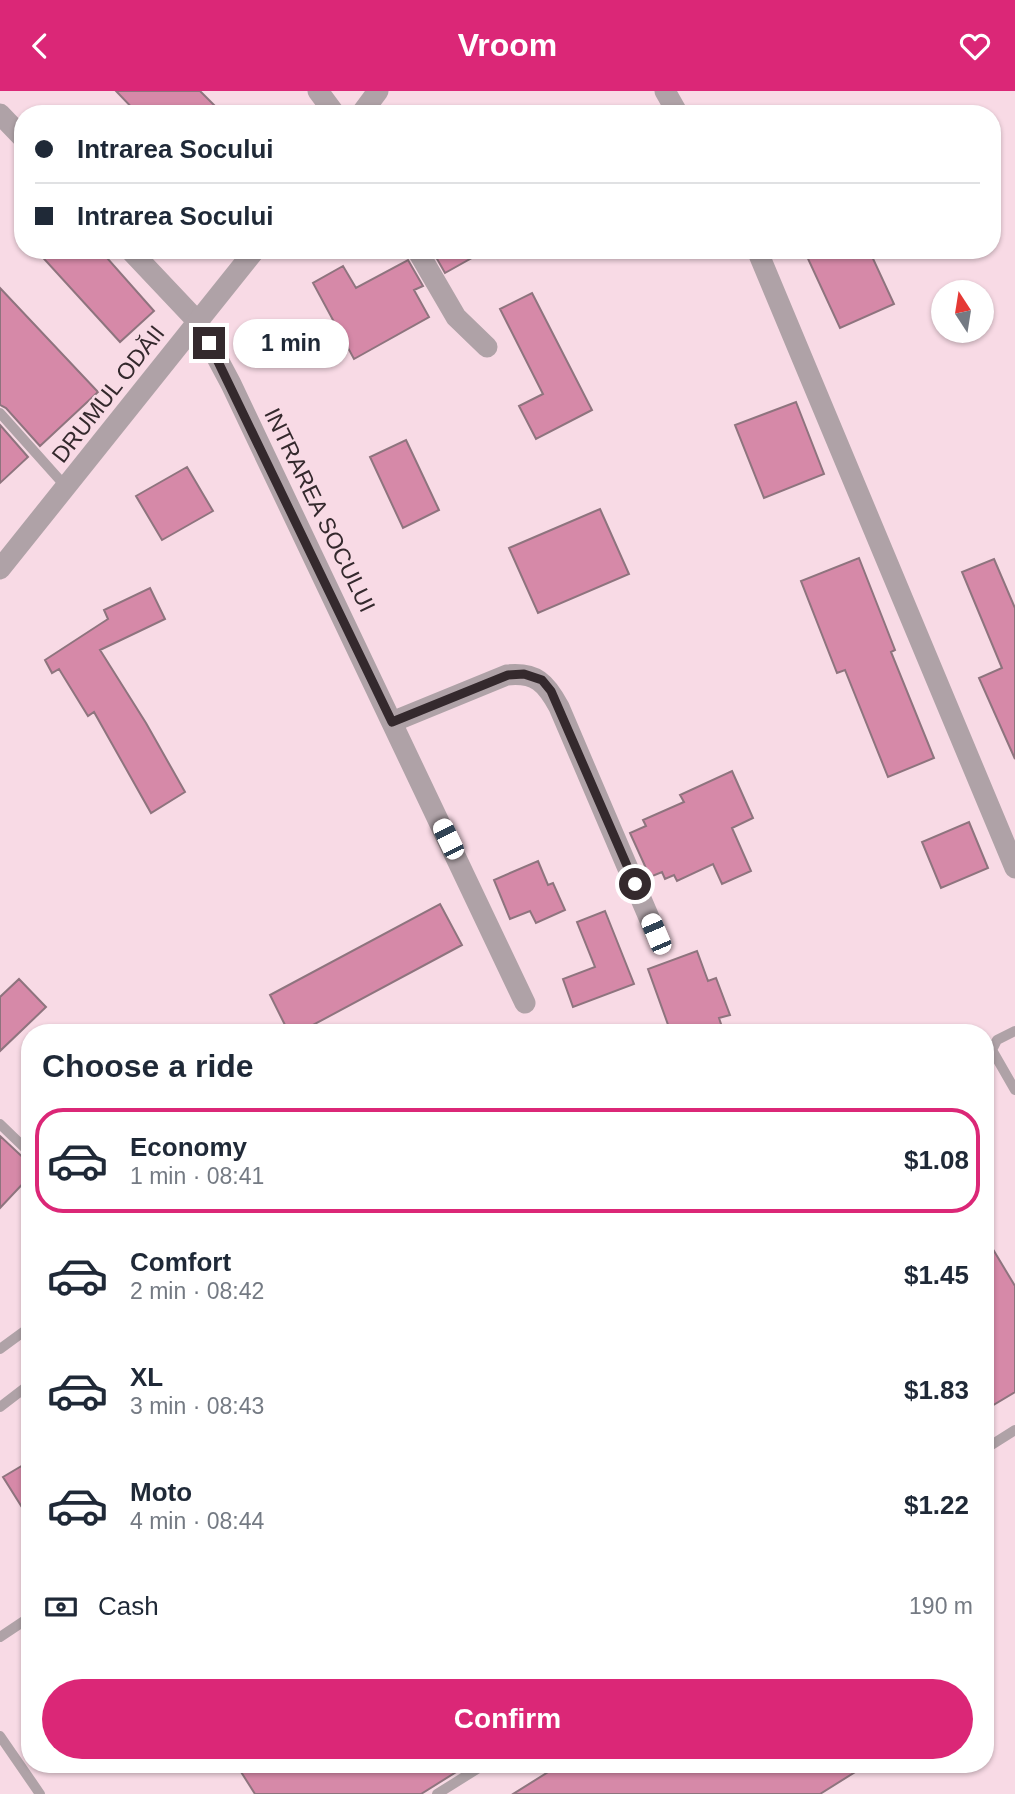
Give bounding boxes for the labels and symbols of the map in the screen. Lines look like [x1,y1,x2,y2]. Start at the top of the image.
north arrow [931,280,994,343]
callout: 1 min [234,319,349,367]
street label: DRUMUL ODĂII [46,320,170,468]
route end [193,327,225,359]
street label: INTRAREA SOCULUI [259,404,381,616]
car [430,816,467,862]
route start [619,868,651,900]
car [639,911,674,957]

